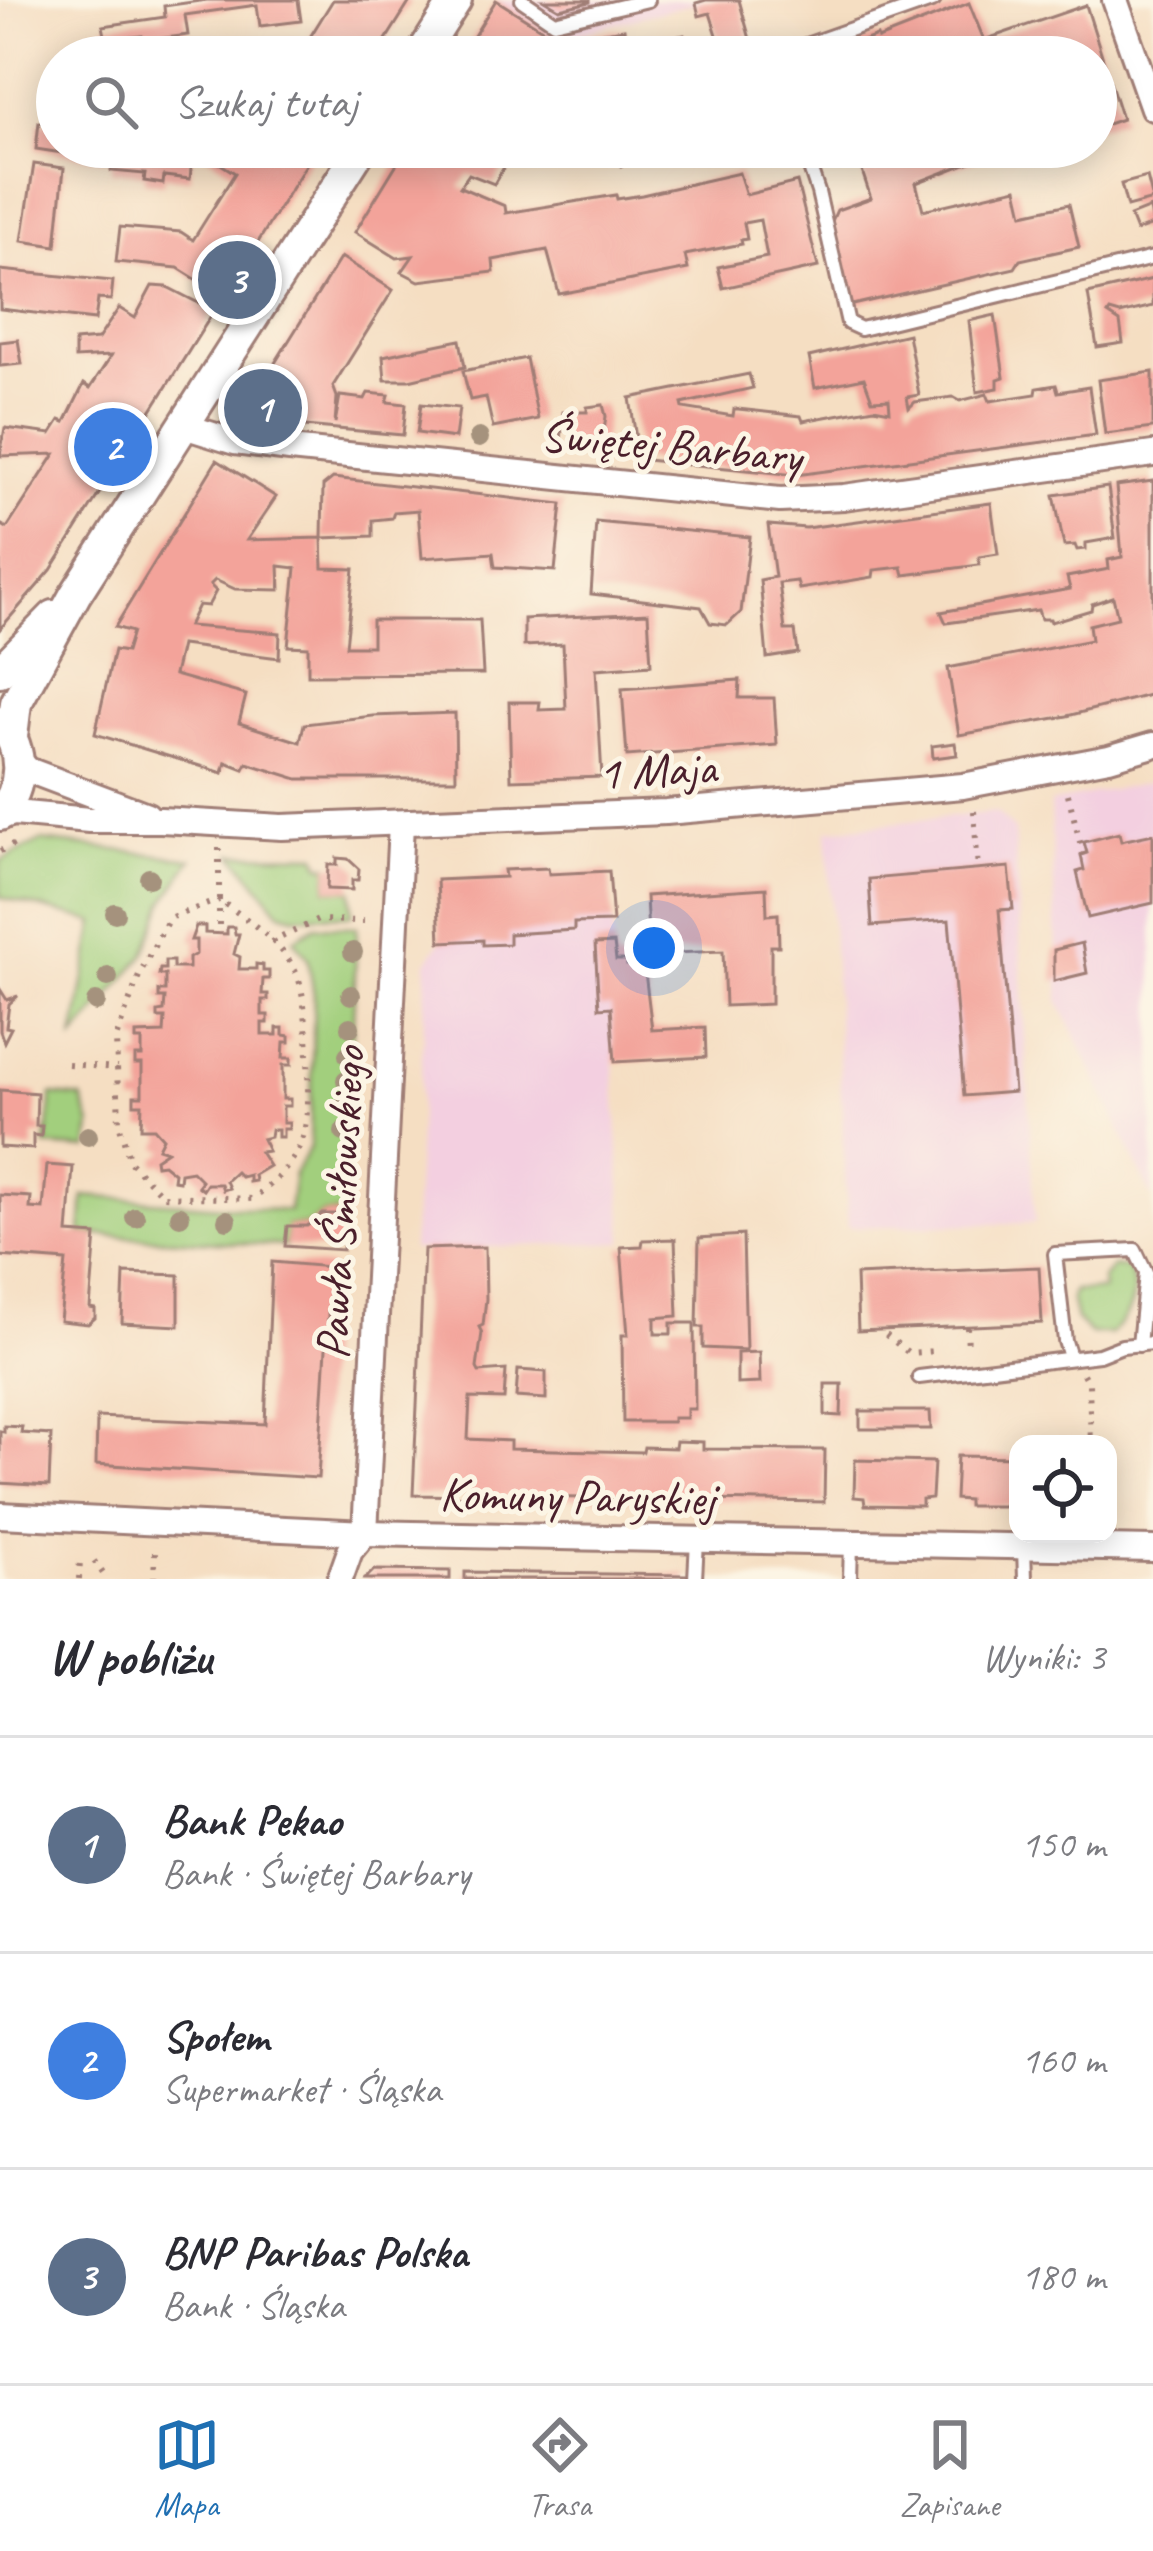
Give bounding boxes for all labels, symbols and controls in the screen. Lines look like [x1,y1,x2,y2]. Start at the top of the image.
search box [36,36,1117,168]
icon: search [78,69,144,135]
text: Szukaj tutaj [174,74,357,131]
pin: 3 [198,235,276,325]
pin: 1 [224,363,302,453]
pin: 2 [74,402,152,492]
street label: Świętej Barbary [538,404,808,487]
street label: 1 Maja [597,737,720,803]
your location [624,918,684,978]
street label: Pawła Śmiłowskiego [302,1042,378,1361]
map controls [1009,1435,1117,1543]
button: locate [1009,1435,1117,1543]
street label: Komuny Paryskiej [439,1464,721,1529]
text: W pobliżu [48,1625,211,1689]
text: Wyniki: 3 [982,1633,1105,1682]
text: Bank Pekao [162,1792,341,1849]
text: 1 [78,1820,96,1869]
text: 150 m [1021,1820,1105,1869]
text: Bank · Świętej Barbary [162,1849,470,1898]
text: Społem [162,2008,268,2065]
text: 2 [78,2036,96,2085]
text: 160 m [1021,2036,1105,2085]
text: Supermarket · Śląska [162,2065,441,2114]
text: BNP Paribas Polska [162,2224,468,2281]
text: 3 [78,2252,96,2301]
text: 180 m [1021,2252,1105,2301]
text: Bank · Śląska [162,2281,344,2330]
tab: Mapa [154,2412,220,2526]
tab: Trasa [527,2412,593,2526]
tab: Zapisane [900,2412,1000,2526]

